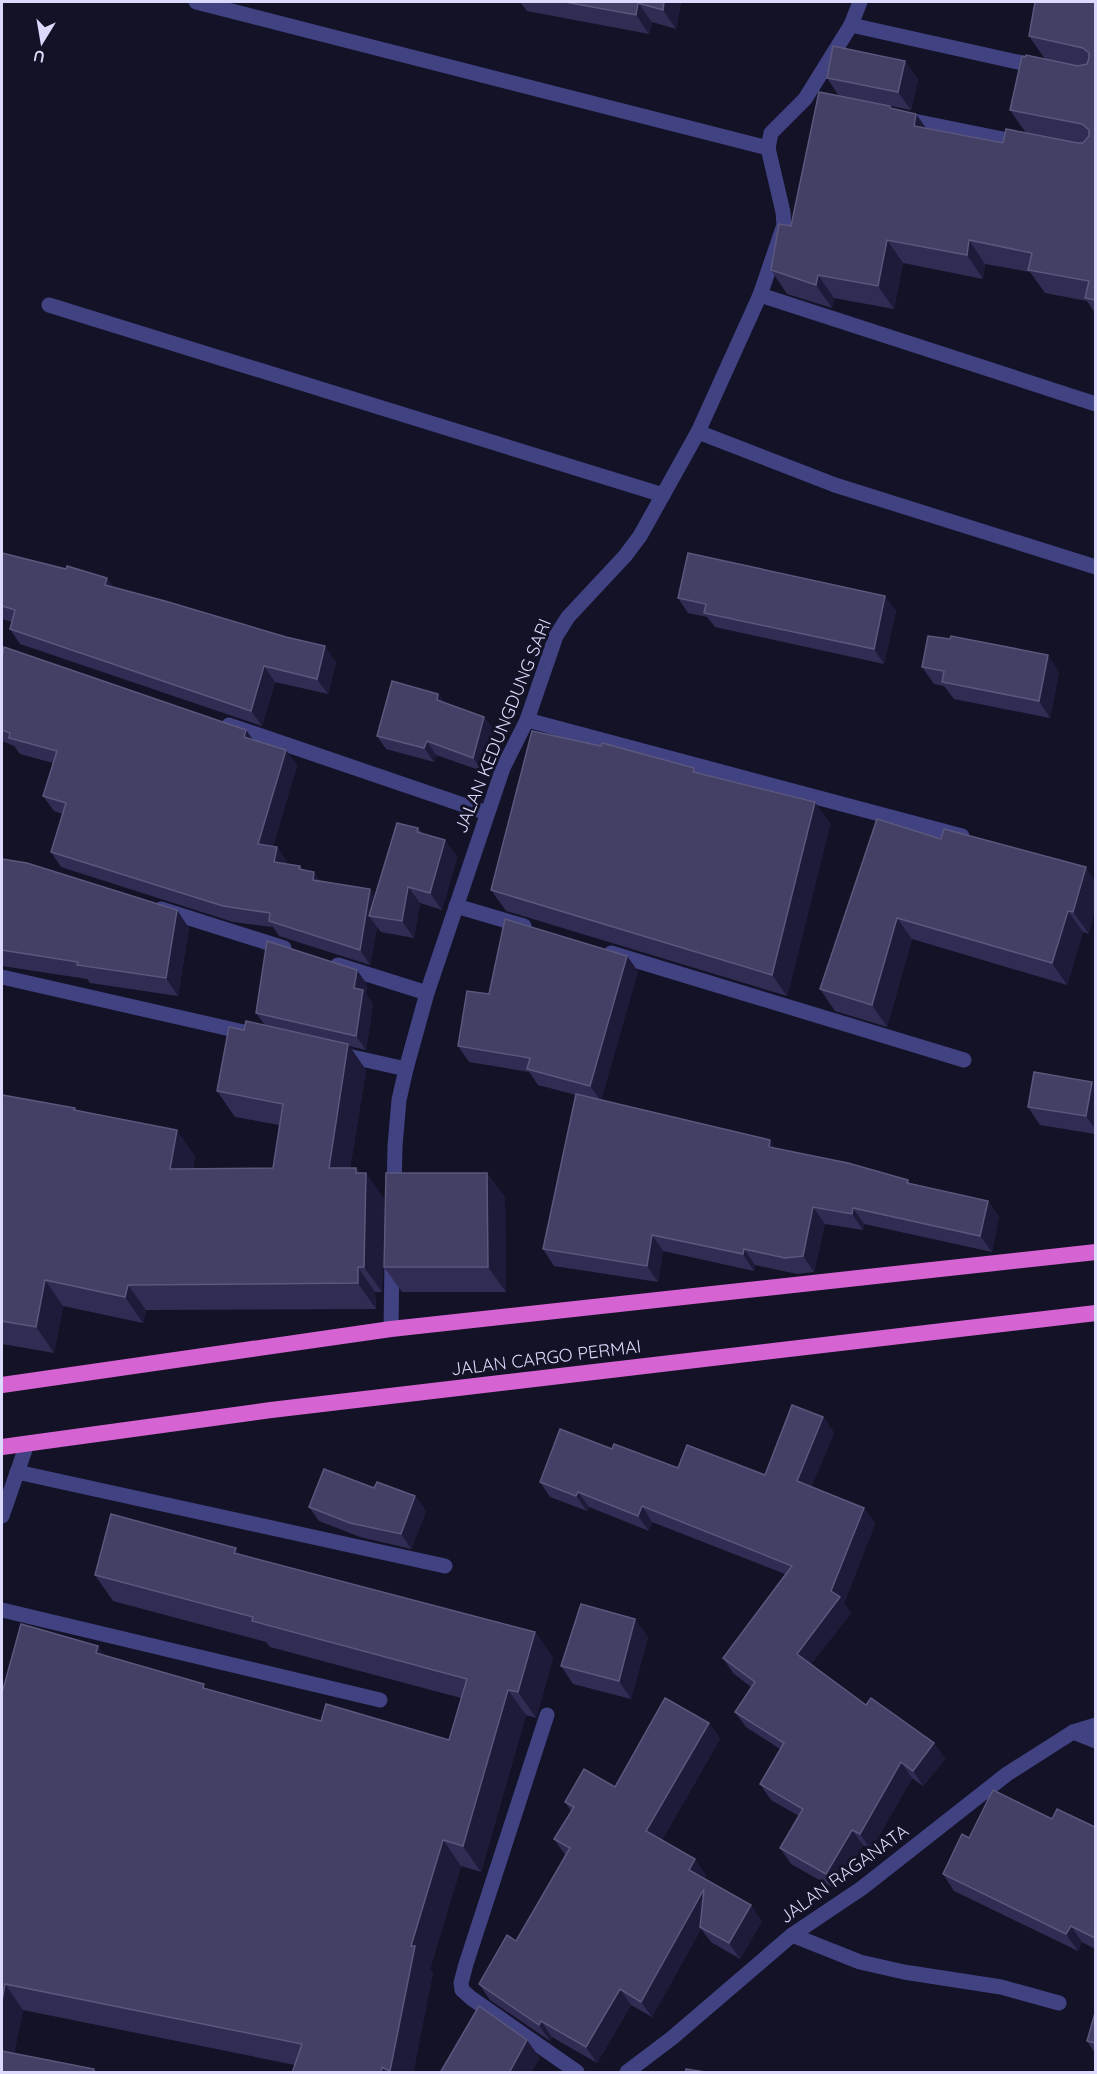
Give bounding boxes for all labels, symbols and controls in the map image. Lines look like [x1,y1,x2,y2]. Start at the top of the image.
north arrow [12,12,72,72]
text: U [32,46,47,68]
street label: JALAN KEDUNGDUNG SARI [449,615,556,836]
street label: JALAN CARGO PERMAI [450,1334,642,1381]
street label: JALAN RAGANATA [775,1819,913,1928]

